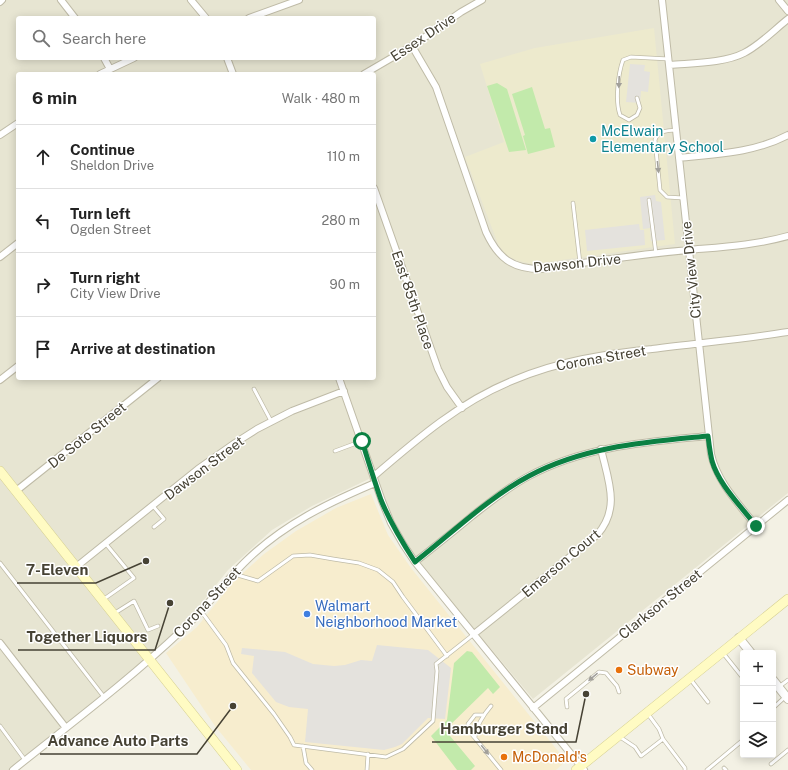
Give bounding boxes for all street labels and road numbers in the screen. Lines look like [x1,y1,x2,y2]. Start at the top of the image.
street label: Essex Drive [387,9,459,65]
street label: City View Drive [678,221,704,319]
street label: East 85th Place [389,249,437,352]
street label: Dawson Drive [532,250,622,276]
street label: Corona Street [555,342,647,374]
street label: De Soto Street [45,399,129,471]
street label: Dawson Street [161,433,247,503]
street label: Emerson Court [519,526,603,600]
street label: Corona Street [170,563,244,641]
street label: Clarkson Street [615,566,705,642]

